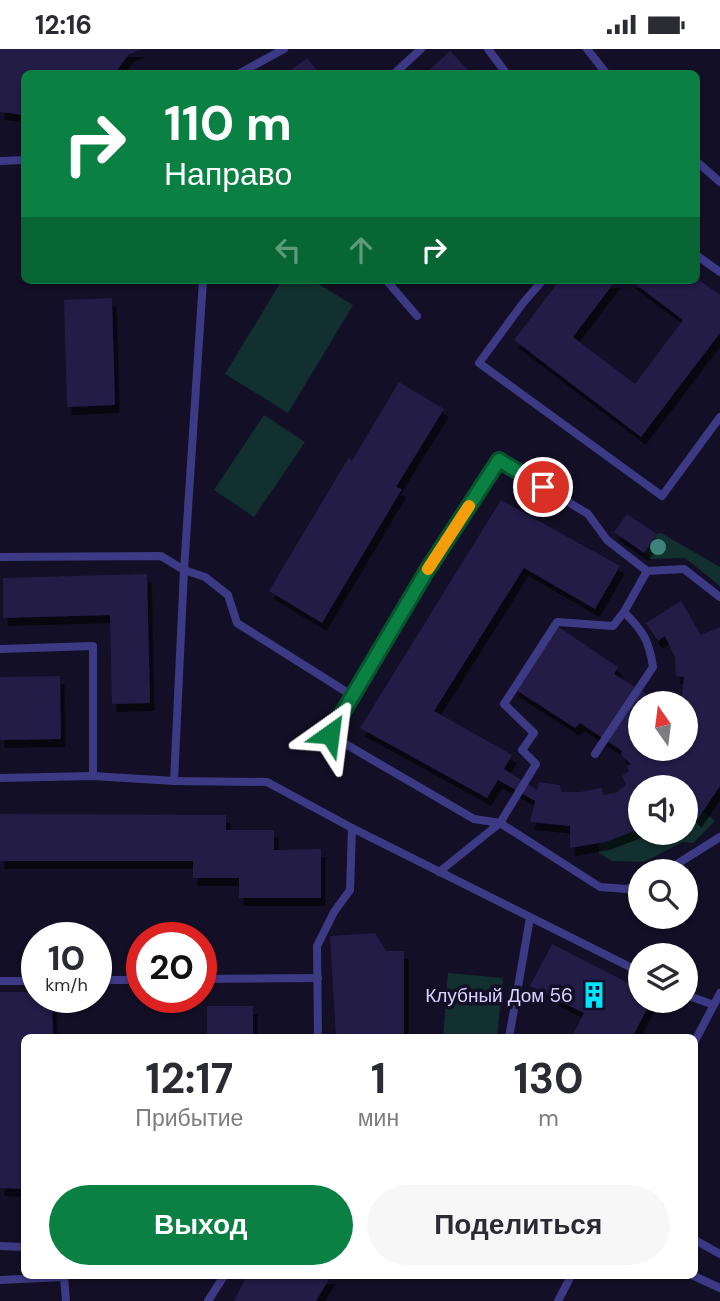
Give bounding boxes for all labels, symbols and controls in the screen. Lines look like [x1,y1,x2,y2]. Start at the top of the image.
text: 12:16 [35,8,92,42]
text: 110 m [164,91,292,155]
icon: right [49,98,140,189]
text: Направо [164,153,292,195]
icon: left [269,231,307,269]
icon: ahead [342,231,380,269]
icon: right [415,231,453,269]
pin [513,457,573,517]
icon: arrive [524,468,562,506]
north arrow [628,691,698,761]
map controls [628,691,698,1013]
position arrow [293,697,367,771]
button: sound [628,775,698,845]
button: search [628,859,698,929]
speed limit sign: 20 [126,922,217,1013]
text: 10 [48,935,85,981]
button: layers [628,943,698,1013]
text: km/h [45,973,88,997]
building icon: Клубный Дом 56 [579,980,609,1010]
place label: Клубный Дом 56 [425,983,573,1008]
text: 12:17 [145,1051,233,1106]
text: 1 [371,1051,386,1106]
text: 130 [513,1051,584,1106]
text: Прибытие [135,1103,243,1133]
text: мин [358,1103,399,1133]
text: m [538,1103,559,1133]
button: Выход [49,1185,353,1265]
button: Поделиться [367,1185,670,1265]

